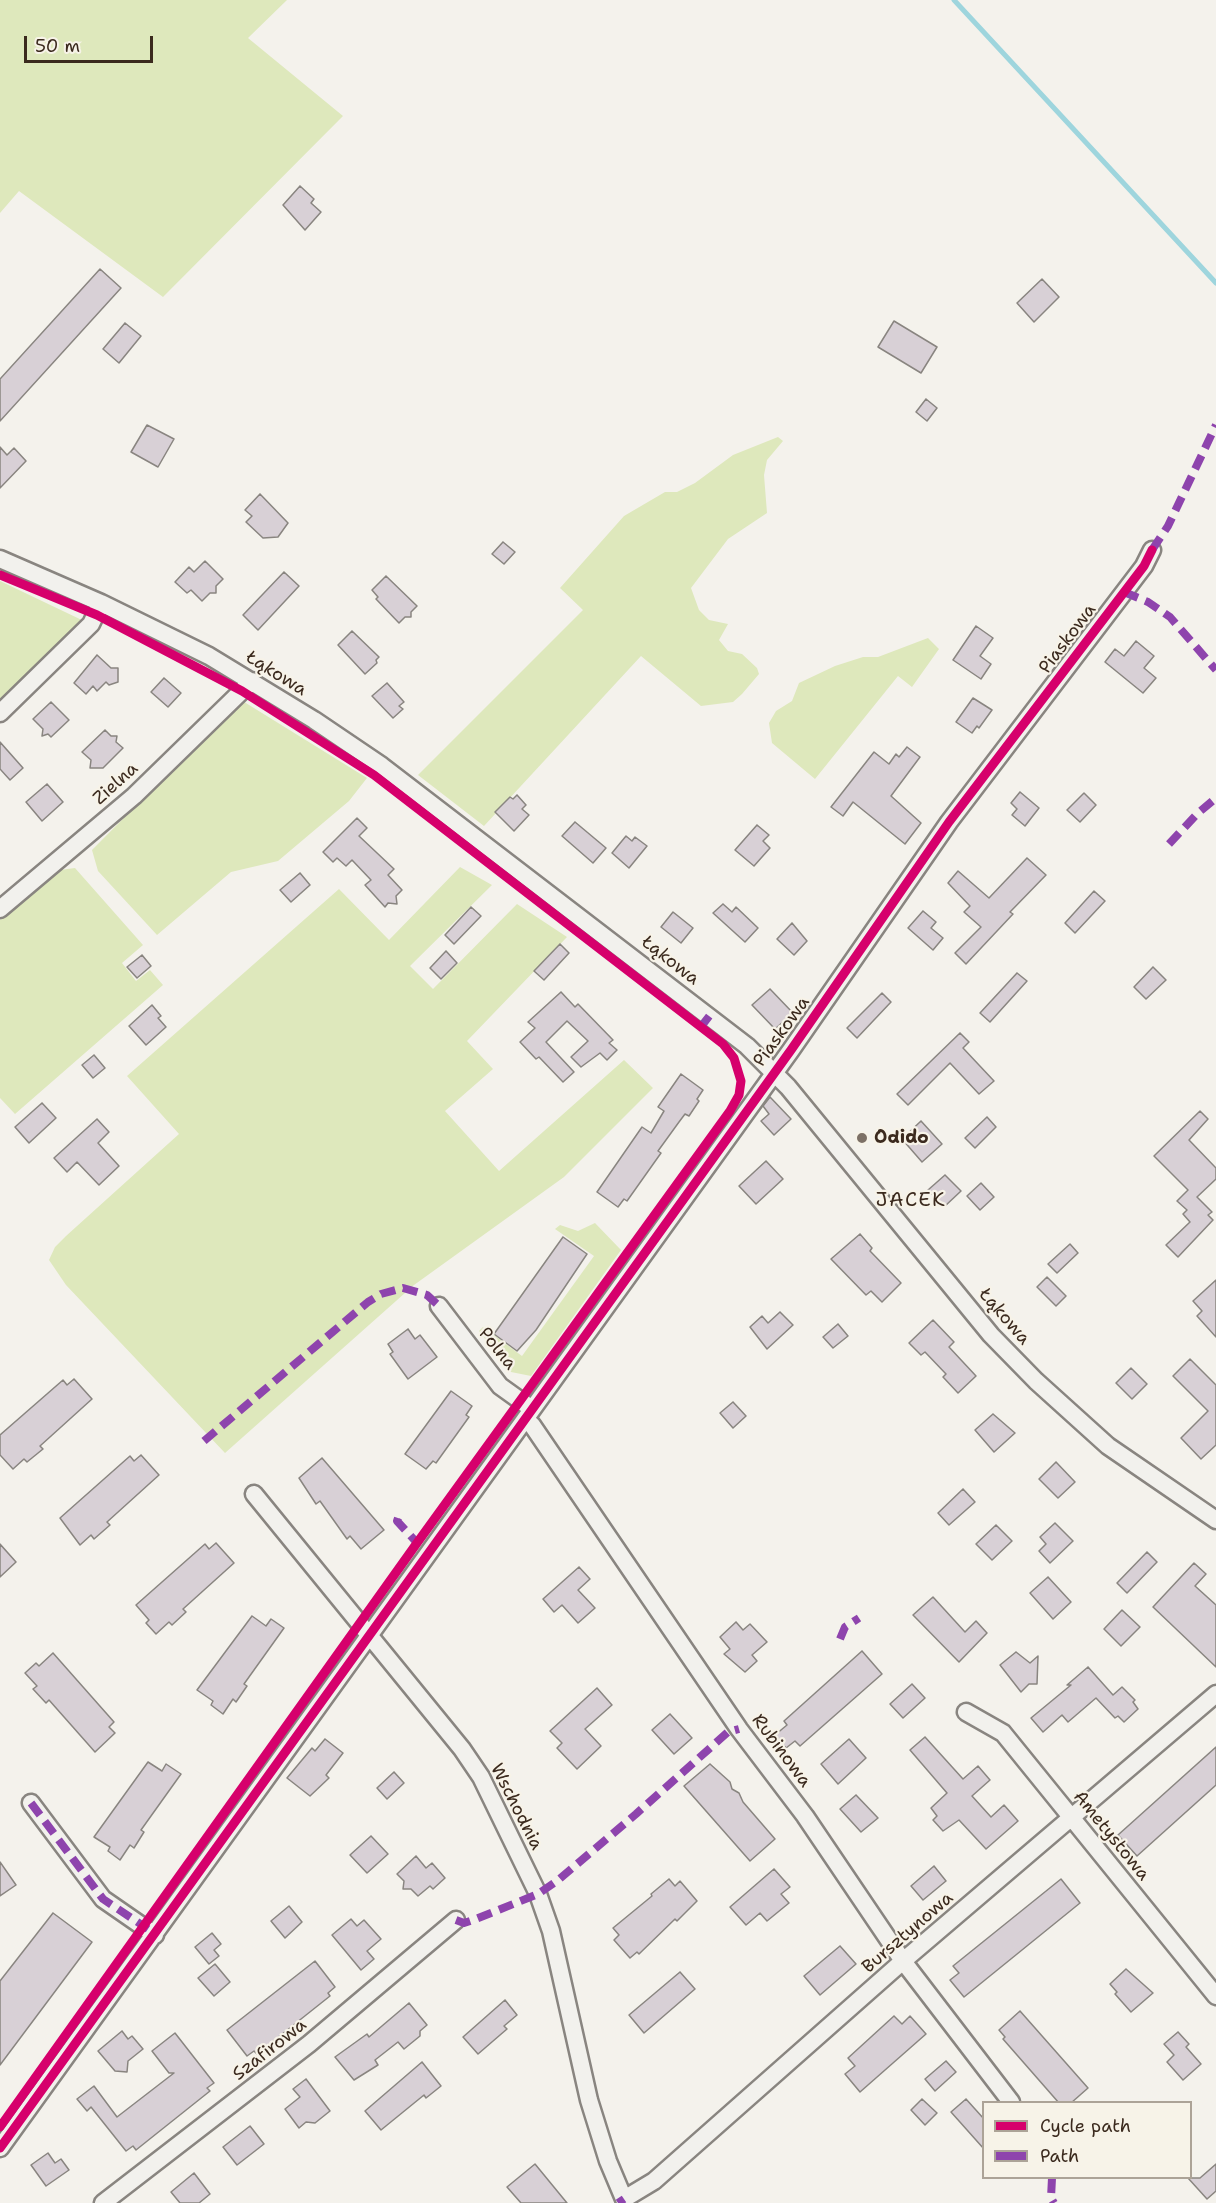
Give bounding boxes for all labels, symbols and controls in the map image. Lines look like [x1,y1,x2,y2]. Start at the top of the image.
scale bar [27,24,156,62]
text: 50 m [35,34,80,58]
street label: Piaskowa [1035,600,1101,678]
street label: Łąkowa [242,647,310,701]
street label: Zielna [89,758,143,810]
street label: Łąkowa [637,932,703,990]
street label: Piaskowa [749,993,815,1071]
place label: Odido [874,1127,929,1149]
marker: Odido [855,1131,869,1145]
district label: JACEK [875,1189,947,1213]
street label: Łąkowa [974,1284,1034,1350]
street label: Polna [473,1323,521,1375]
street label: Rubinowa [747,1710,815,1792]
street label: Wschodnia [485,1760,547,1854]
street label: Ametystowa [1068,1787,1154,1885]
street label: Bursztynowa [858,1888,958,1978]
street label: Szafirowa [229,2015,311,2085]
legend [982,2101,1192,2179]
text: Cycle path [1040,2114,1131,2138]
text: Path [1040,2144,1079,2168]

